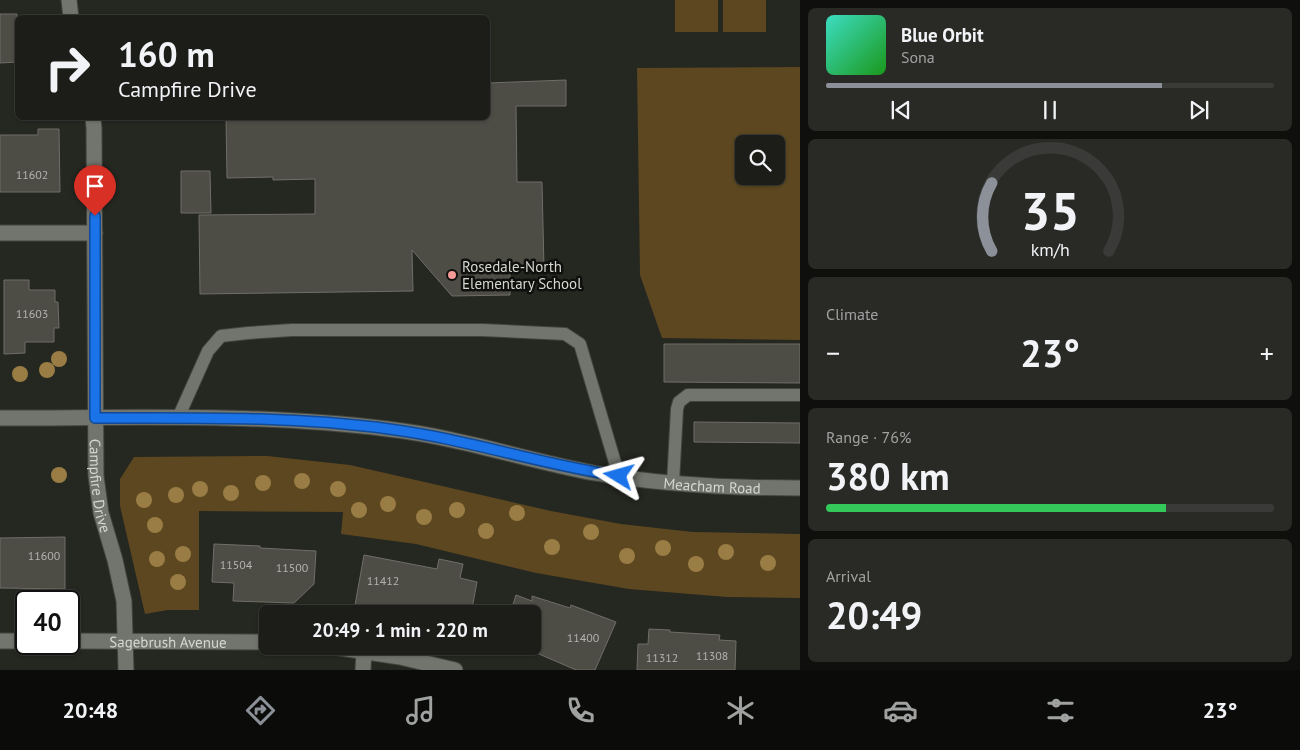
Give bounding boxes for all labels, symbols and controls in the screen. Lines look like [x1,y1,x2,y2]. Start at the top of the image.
text: Blue Orbit [901,23,984,47]
text: 160 m [118,31,215,77]
icon: right [35,35,100,100]
text: Sona [901,47,935,67]
text: Campfire Drive [118,75,257,103]
icon: previous [887,96,915,124]
icon: pause [1036,96,1064,124]
icon: next [1185,96,1213,124]
map controls [735,135,785,185]
button: search [735,135,785,185]
pin [74,165,116,216]
house number: 11602 [16,167,48,182]
icon: arrive [81,172,109,200]
text: 35 [1021,177,1079,244]
text: km/h [1030,238,1070,261]
place label: Rosedale-North Elementary School [462,257,582,293]
marker: Rosedale-North Elementary School [446,269,458,281]
text: Climate [826,304,878,324]
house number: 11603 [16,306,48,321]
text: 23° [1020,328,1080,377]
text: − [826,334,840,371]
text: + [1260,334,1274,371]
text: Range · 76% [826,427,911,447]
street label: Campfire Drive [86,439,116,535]
position arrow [592,449,644,501]
text: 380 km [826,451,950,500]
street label: Meacham Road [663,473,761,497]
house number: 11600 [28,548,61,563]
house number: 11504 [220,557,253,572]
house number: 11500 [276,560,309,575]
text: Arrival [826,566,871,586]
house number: 11412 [367,573,399,588]
speed limit sign: 40 [15,590,80,655]
text: 20:49 [826,590,922,639]
text: 20:49 · 1 min · 220 m [312,618,488,642]
house number: 11400 [567,630,600,645]
street label: Sagebrush Avenue [109,632,227,651]
house number: 11308 [696,648,728,663]
house number: 11312 [646,650,678,665]
icon: directions [243,693,278,728]
icon: music [403,693,438,728]
icon: phone [563,693,598,728]
icon: climate [723,693,758,728]
icon: car [883,693,918,728]
icon: filters [1043,693,1078,728]
text: 20:48 [62,696,118,724]
text: 23° [1203,696,1237,724]

